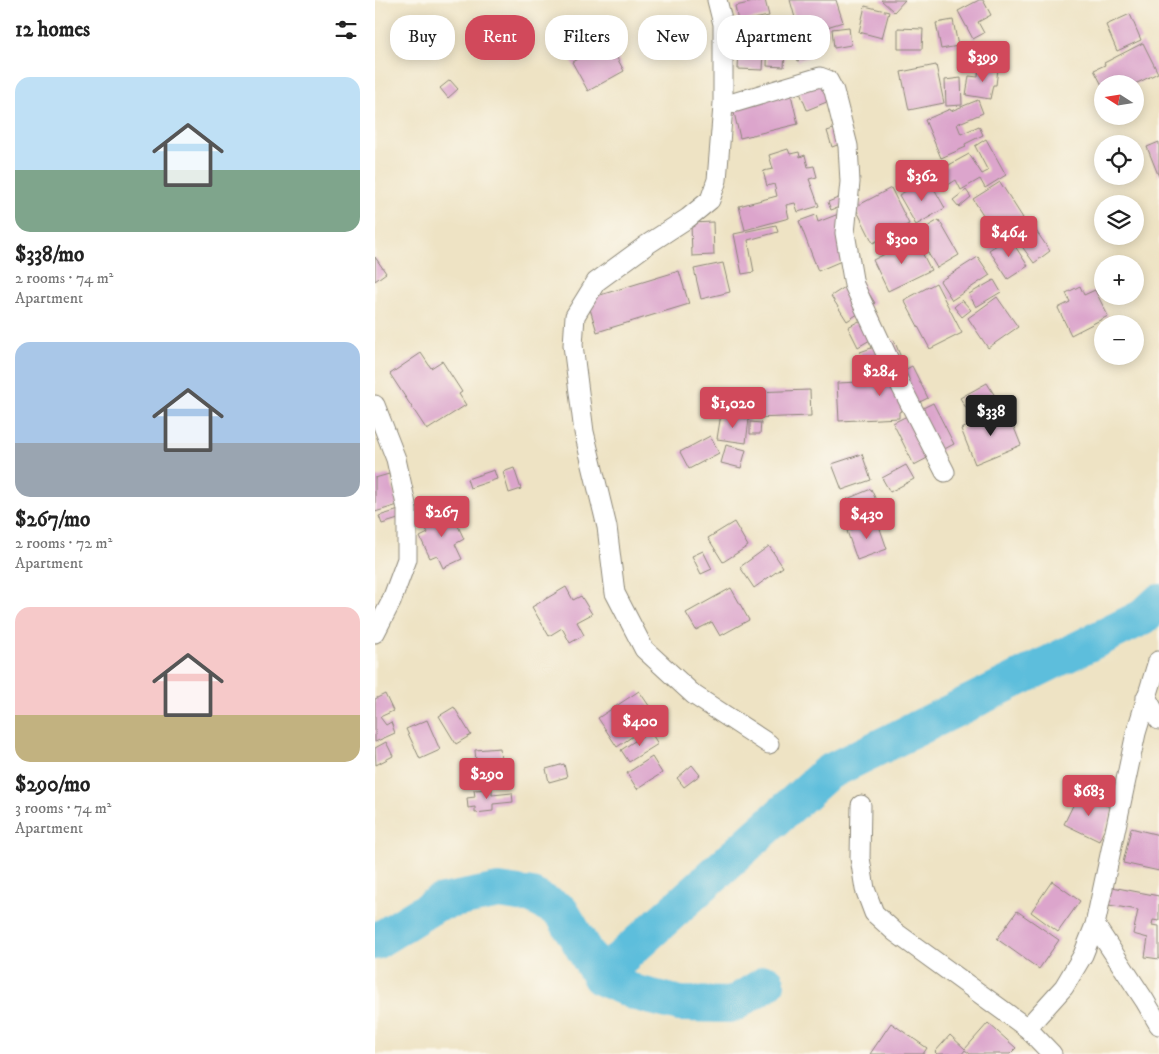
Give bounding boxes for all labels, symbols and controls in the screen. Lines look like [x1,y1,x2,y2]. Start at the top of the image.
chip: Buy [390,15,455,60]
chip: Rent [465,15,535,60]
chip: Filters [545,15,628,60]
chip: New [638,15,707,60]
chip: Apartment [717,15,830,60]
icon: filters [332,16,360,44]
text: 12 homes [15,17,90,43]
pin: $399 [953,41,1013,83]
text: $399 [968,47,998,67]
north arrow [1094,75,1144,125]
map controls [1094,75,1144,365]
icon: home [143,110,233,200]
button: locate [1094,135,1144,185]
pin: $362 [892,160,952,202]
text: $362 [907,166,937,186]
button: layers [1094,195,1144,245]
pin: $464 [979,216,1039,258]
pin: $300 [872,222,932,265]
text: $464 [991,222,1027,242]
text: $300 [886,229,918,249]
text: $338/mo [15,242,84,268]
button: + [1094,255,1144,305]
text: 2 rooms · 74 m² [15,268,113,288]
text: Apartment [15,288,83,308]
button: − [1094,315,1144,365]
pin: $284 [850,354,910,397]
text: $284 [863,361,897,381]
icon: home [143,375,233,465]
pin: $1,020 [692,386,774,429]
text: $1,020 [711,393,755,413]
pin: $338 [961,394,1021,437]
text: $338 [977,401,1005,421]
pin: $267 [412,496,472,538]
pin: $430 [837,498,897,540]
text: $267 [425,502,459,522]
text: $430 [851,504,883,524]
text: $267/mo [15,507,90,533]
text: 2 rooms · 72 m² [15,533,112,553]
text: Apartment [15,553,83,573]
icon: home [143,640,233,730]
pin: $400 [610,704,670,747]
text: $400 [622,711,658,731]
pin: $290 [457,758,517,800]
text: $290 [470,764,504,784]
text: $290/mo [15,772,90,798]
pin: $683 [1059,774,1119,817]
text: $683 [1073,781,1105,801]
text: 3 rooms · 74 m² [15,798,112,818]
text: Apartment [15,818,83,838]

